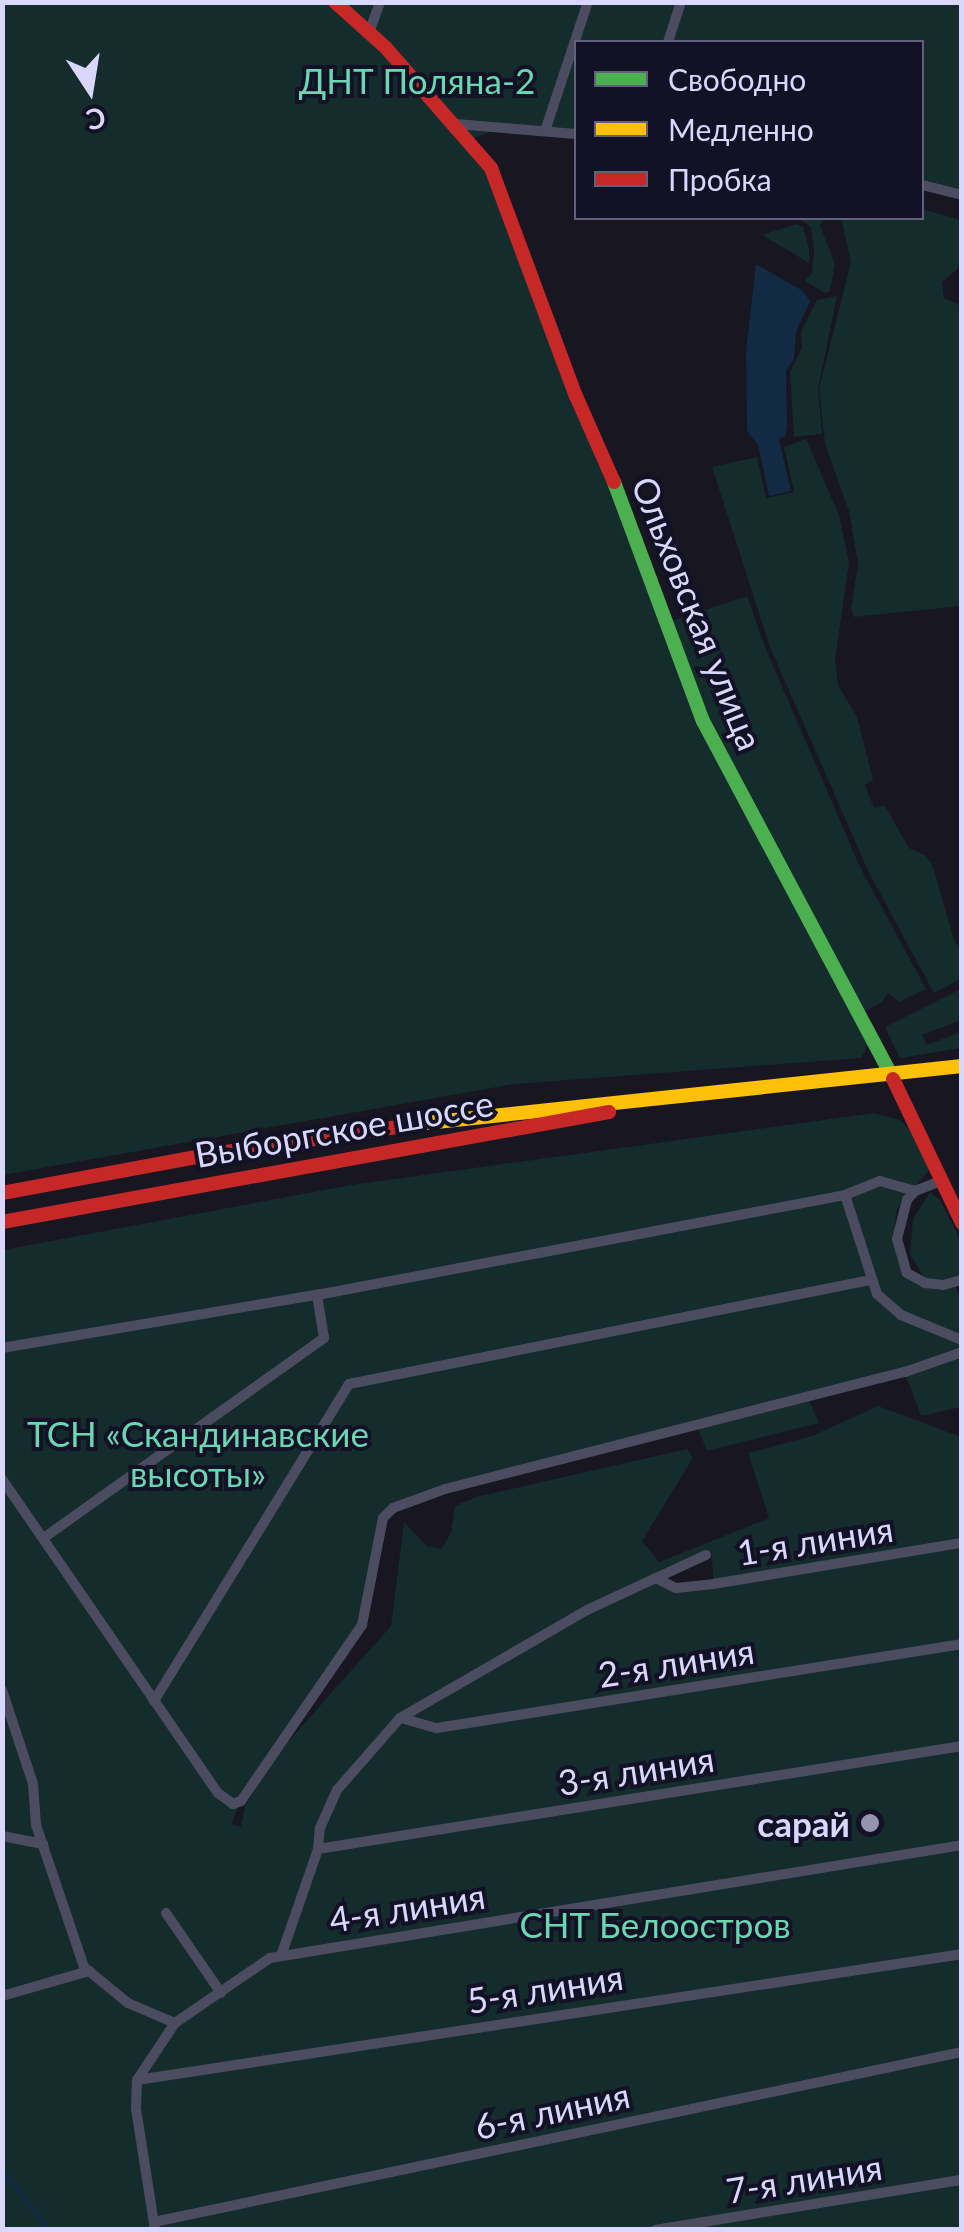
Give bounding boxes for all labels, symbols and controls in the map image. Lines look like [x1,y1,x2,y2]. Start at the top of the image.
north arrow [40,40,140,140]
legend [574,40,924,220]
park label: ДНТ Поляна-2 [299,59,535,101]
text: Свободно [668,61,806,97]
text: С [84,101,109,138]
text: Медленно [668,111,814,147]
text: Пробка [668,161,772,197]
street label: Ольховская улица [624,470,772,756]
street label: Выборгское шоссе [191,1081,497,1175]
park label: ТСН «Скандинавские высоты» [27,1412,369,1494]
street label: 1-я линия [734,1507,896,1573]
street label: 2-я линия [595,1629,757,1695]
street label: 3-я линия [555,1737,717,1803]
place label: сарай [757,1802,850,1844]
marker: сарай [859,1812,881,1834]
street label: 4-я линия [326,1874,488,1940]
park label: СНТ Белоостров [519,1903,791,1945]
street label: 5-я линия [464,1955,626,2021]
street label: 6-я линия [471,2073,633,2147]
street label: 7-я линия [723,2145,885,2211]

